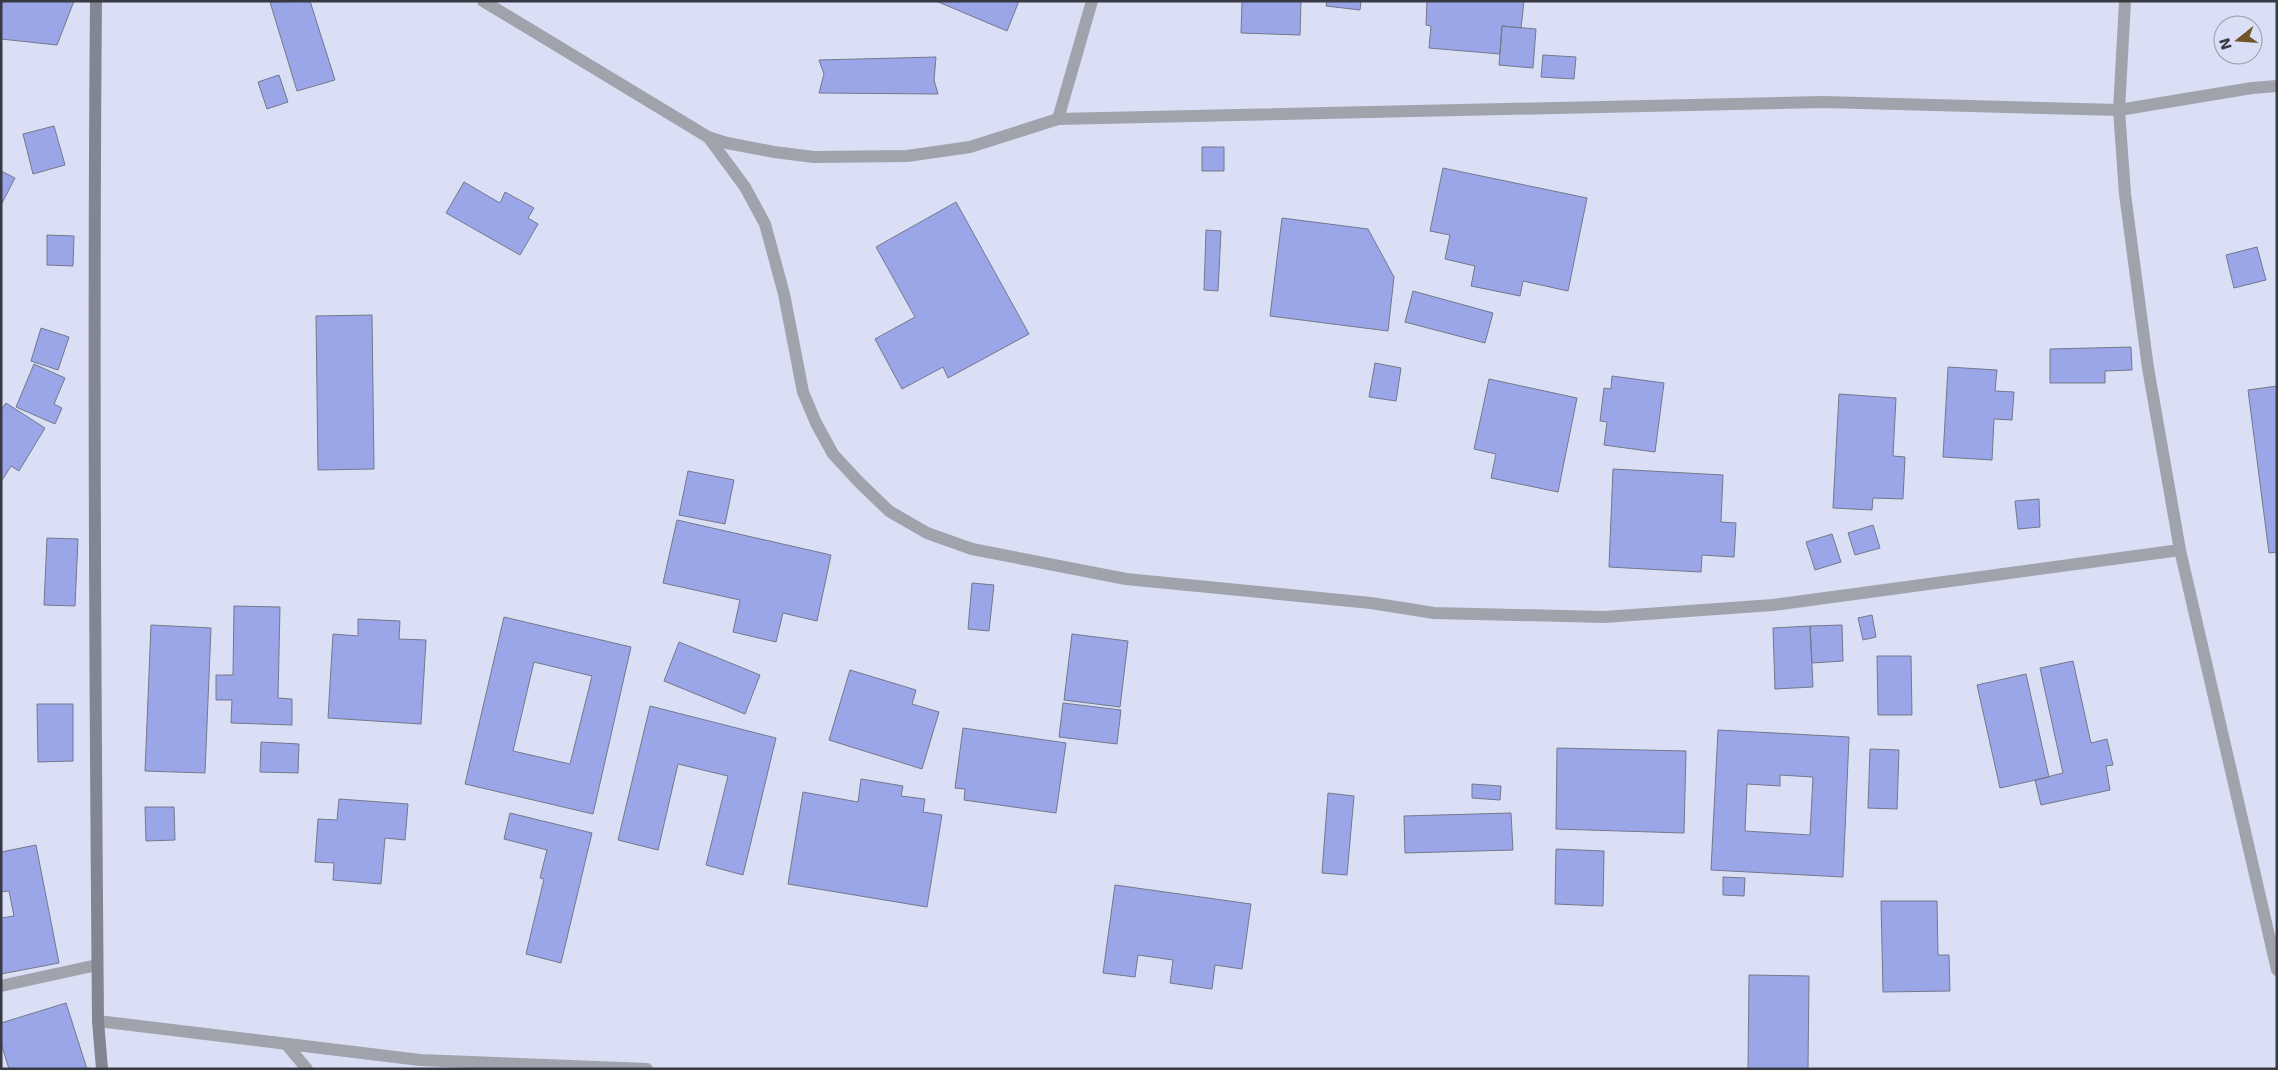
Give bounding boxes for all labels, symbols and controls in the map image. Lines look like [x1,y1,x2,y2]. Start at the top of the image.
north arrow [2213,15,2263,65]
text: N [2216,36,2235,52]

